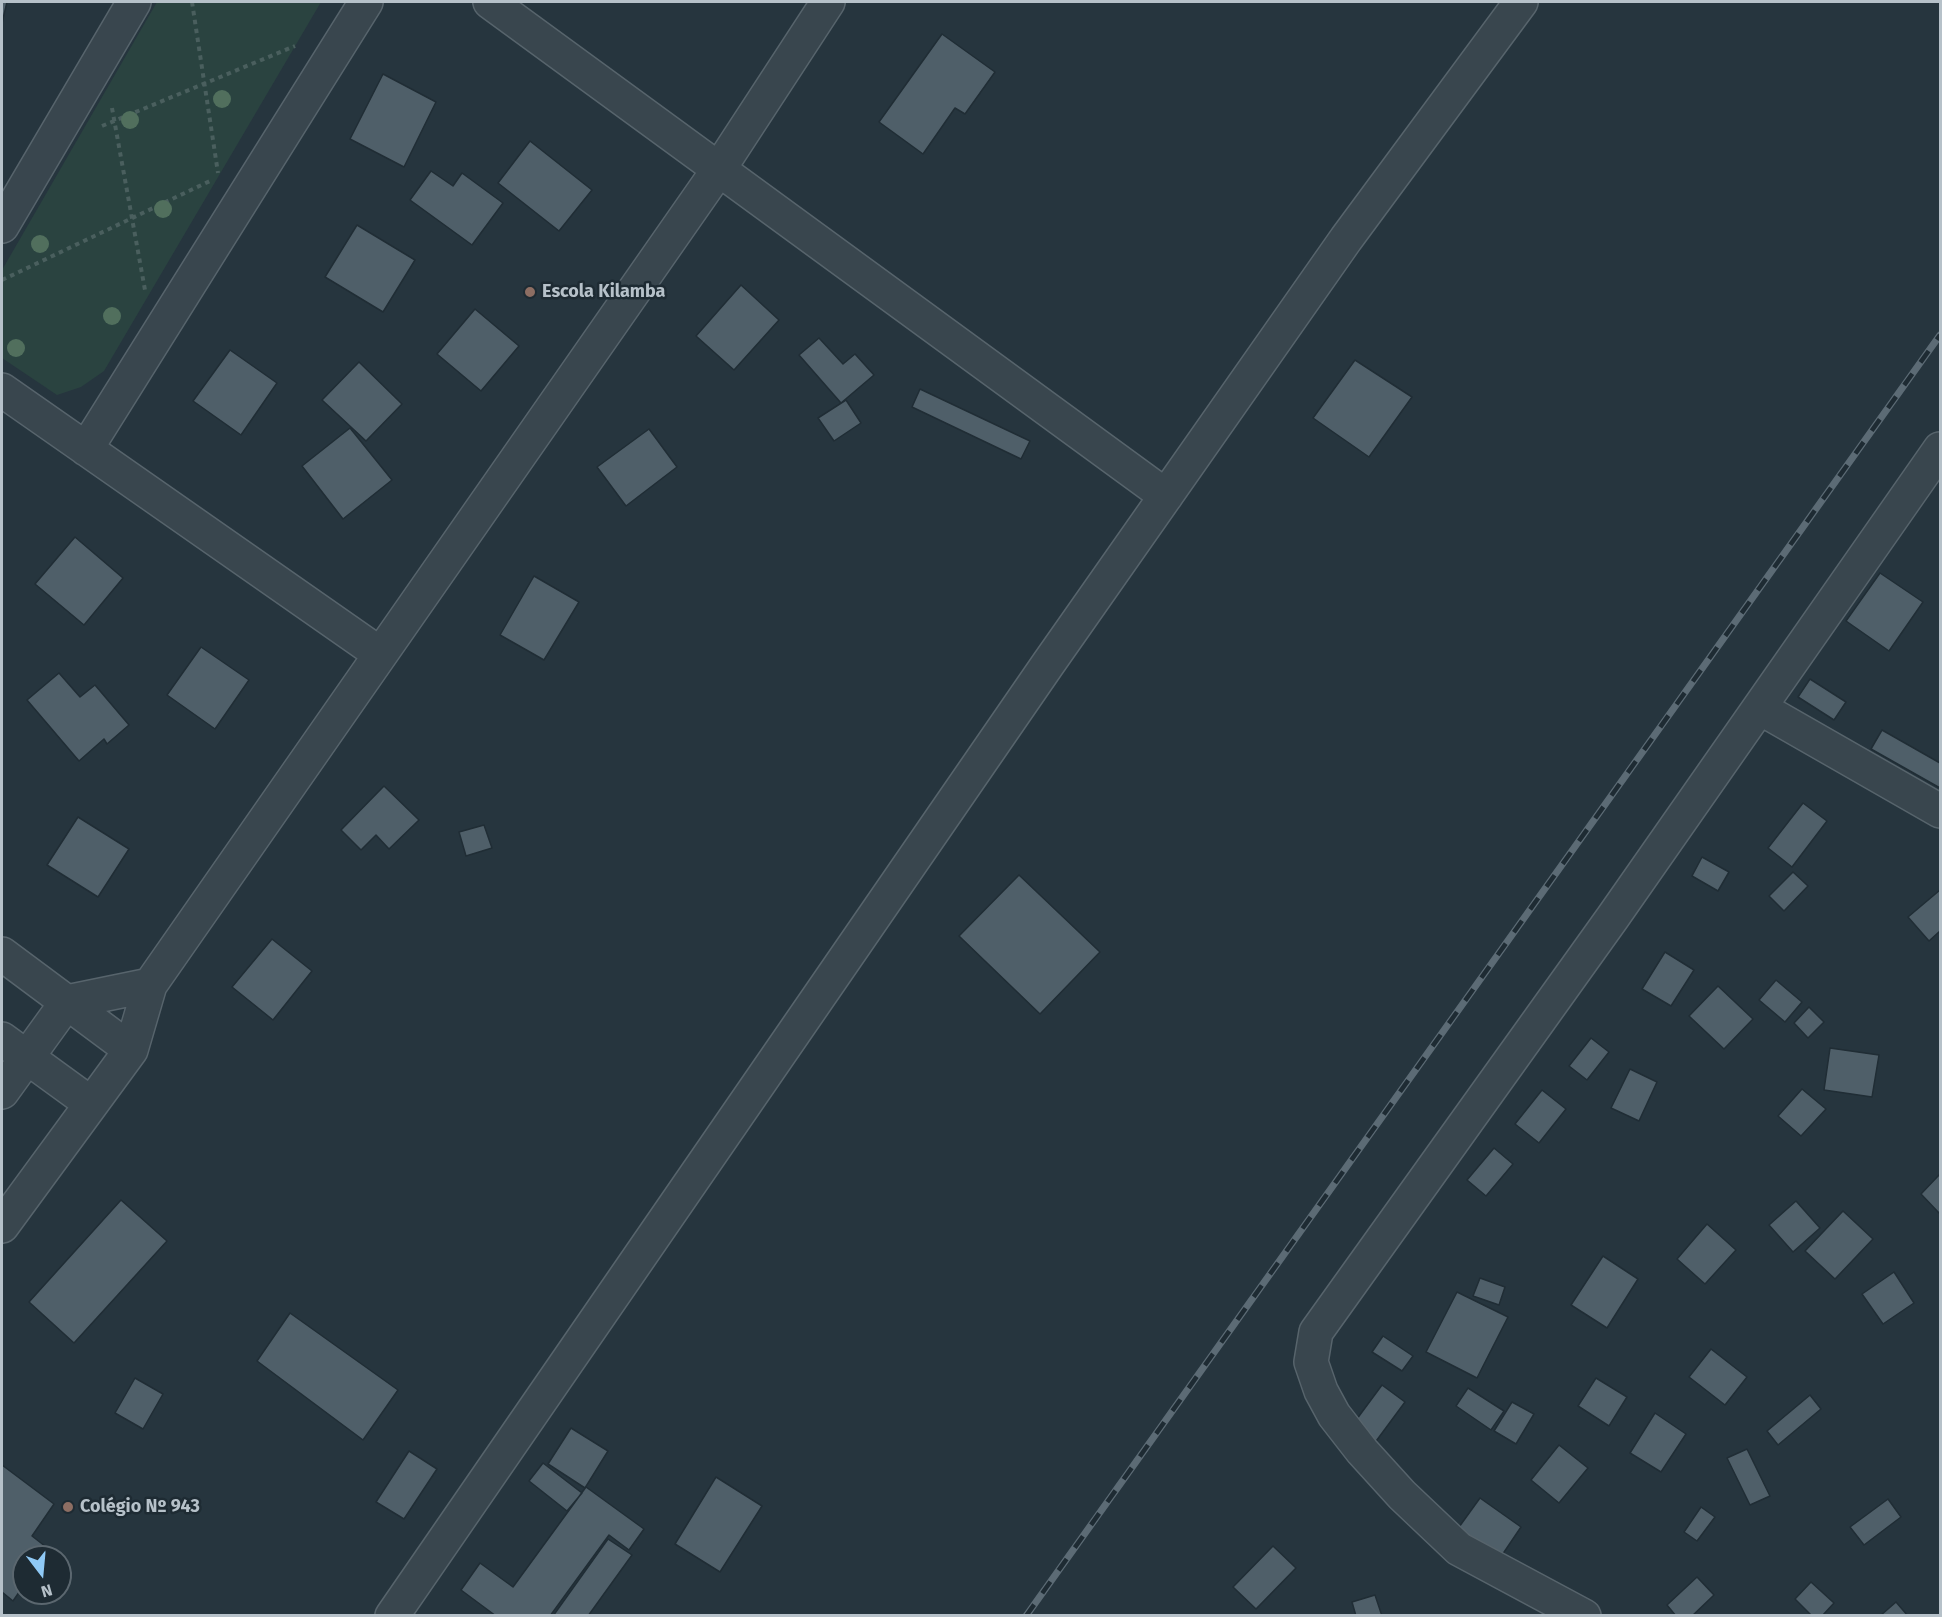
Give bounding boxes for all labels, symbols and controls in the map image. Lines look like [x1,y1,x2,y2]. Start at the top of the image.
place label: Escola Kilamba [542,281,665,303]
marker: Escola Kilamba [523,285,537,299]
place label: Colégio Nº 943 [80,1496,200,1518]
marker: Colégio Nº 943 [61,1500,75,1514]
north arrow [12,1545,72,1605]
text: N [39,1580,54,1601]

